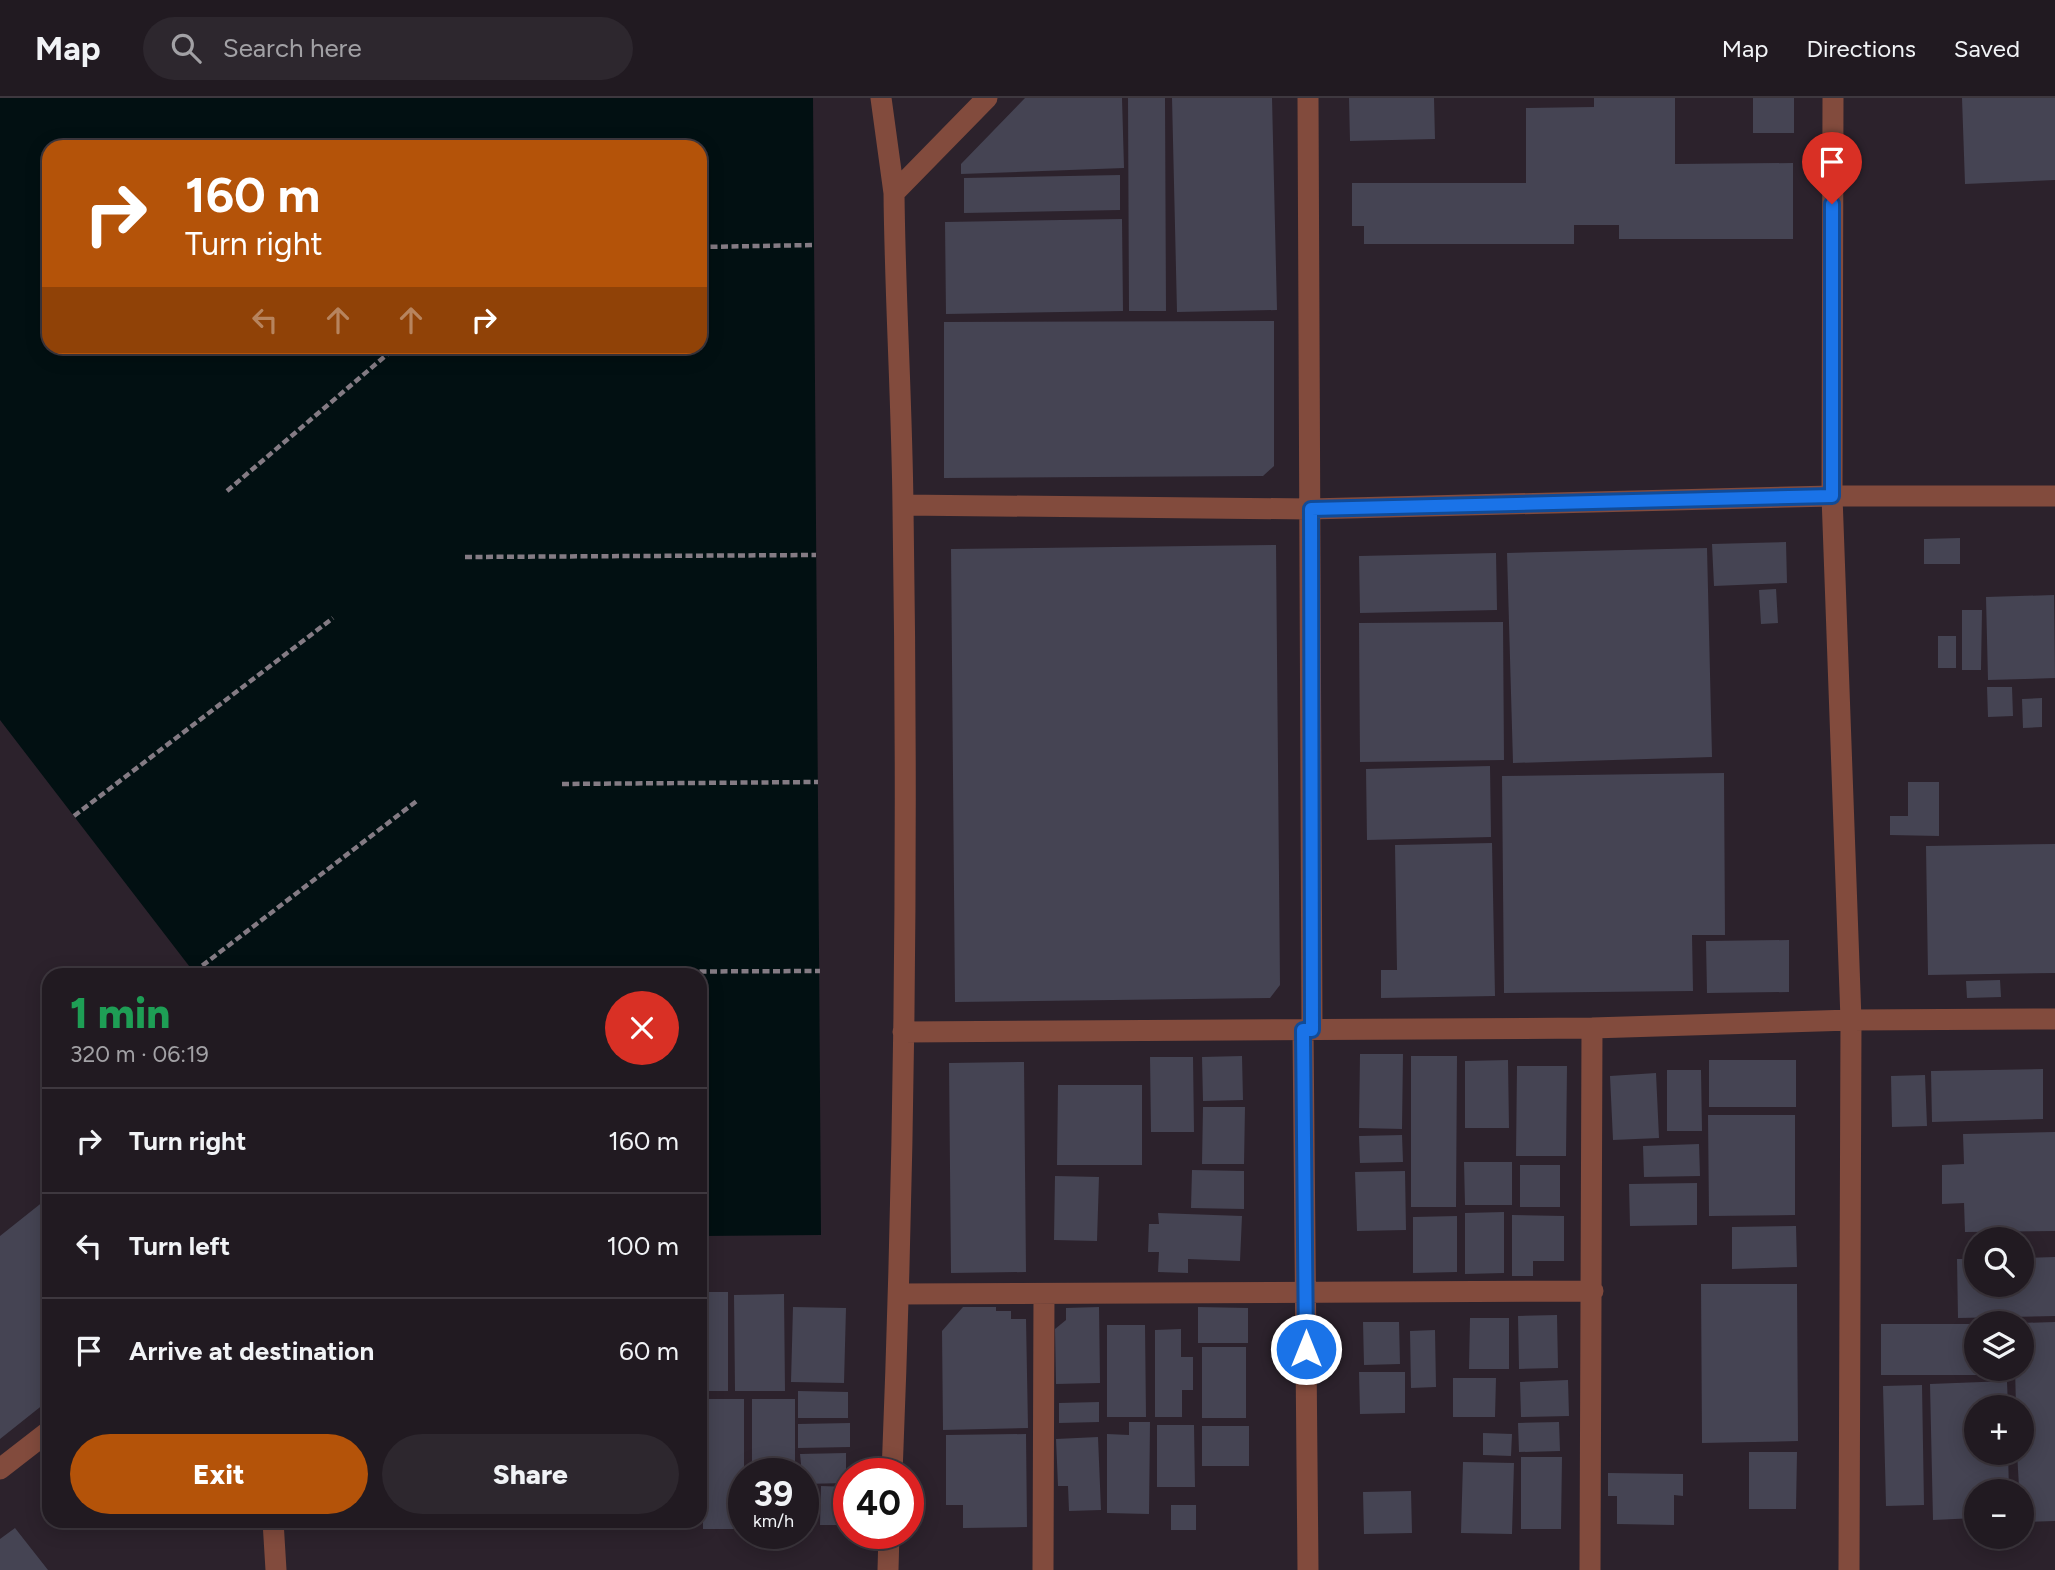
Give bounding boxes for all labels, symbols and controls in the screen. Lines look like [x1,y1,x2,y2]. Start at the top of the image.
search box [143,17,633,80]
text: Map [35,29,101,68]
icon: search [167,29,205,67]
text: Search here [223,32,362,64]
text: Map [1722,34,1768,63]
text: Directions [1806,34,1916,63]
text: Saved [1954,34,2020,63]
pin [1802,132,1862,204]
icon: arrive [1813,143,1851,181]
text: 160 m [185,165,320,224]
icon: right [70,168,161,259]
text: Turn right [185,225,323,263]
icon: left [246,301,284,339]
icon: ahead [319,301,357,339]
icon: ahead [392,301,430,339]
icon: right [465,301,503,339]
text: 1 min [70,988,170,1039]
button: close [605,991,679,1065]
text: 320 m · 06:19 [70,1040,209,1068]
icon: right [70,1122,108,1160]
text: Turn right [129,1125,246,1157]
text: 160 m [608,1125,679,1157]
icon: left [70,1227,108,1265]
map controls [1964,1227,2034,1549]
button: search [1964,1227,2034,1297]
text: Turn left [129,1230,230,1262]
text: 100 m [606,1230,679,1262]
button: layers [1964,1311,2034,1381]
position arrow [1269,1312,1343,1386]
icon: arrive [70,1332,108,1370]
text: Arrive at destination [129,1335,374,1367]
text: 60 m [619,1335,679,1367]
button: + [1964,1395,2034,1465]
button: Exit [70,1434,368,1514]
button: Share [382,1434,679,1514]
speed limit sign: 40 [833,1458,924,1549]
text: 39 [754,1473,793,1515]
button: − [1964,1479,2034,1549]
text: km/h [753,1510,794,1532]

